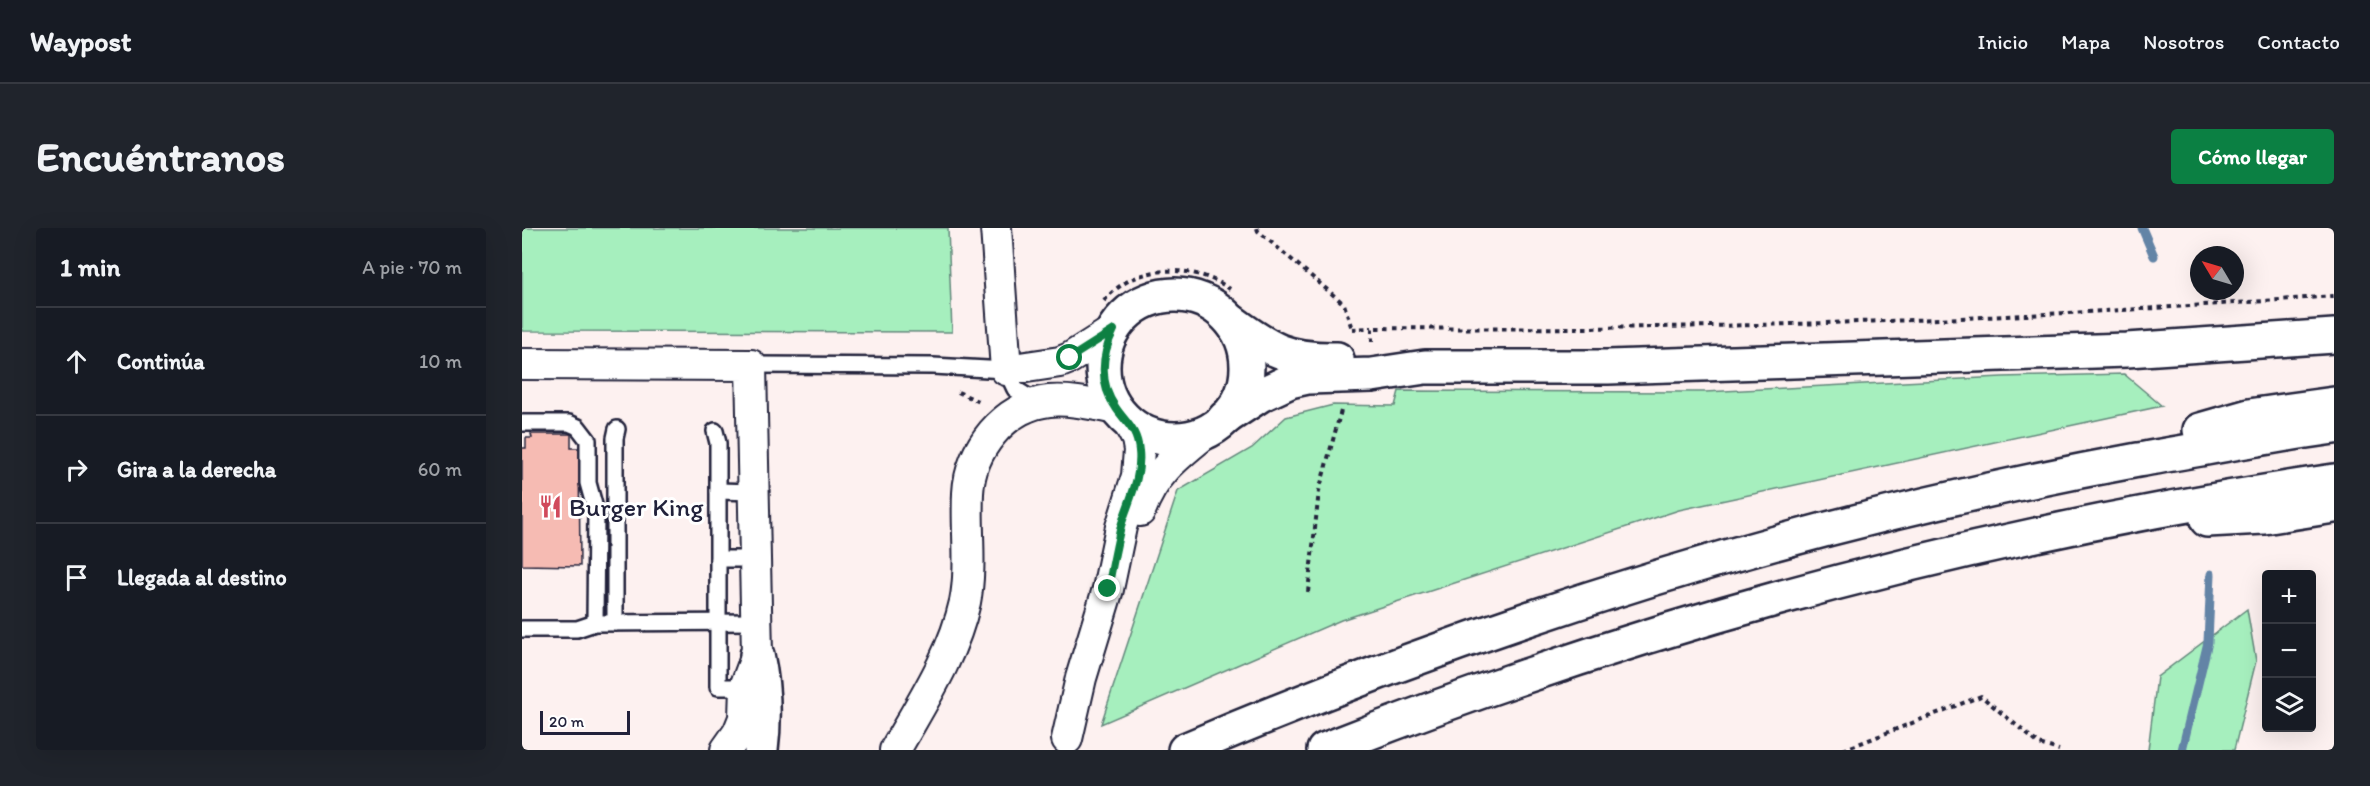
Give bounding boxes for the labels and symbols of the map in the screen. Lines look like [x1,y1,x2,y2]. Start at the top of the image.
north arrow [2190,246,2244,300]
route start [1056,344,1082,370]
place label: Burger King [569,491,704,523]
restaurant icon: Burger King [538,494,564,520]
route end [1094,575,1120,601]
scale bar [540,708,630,736]

